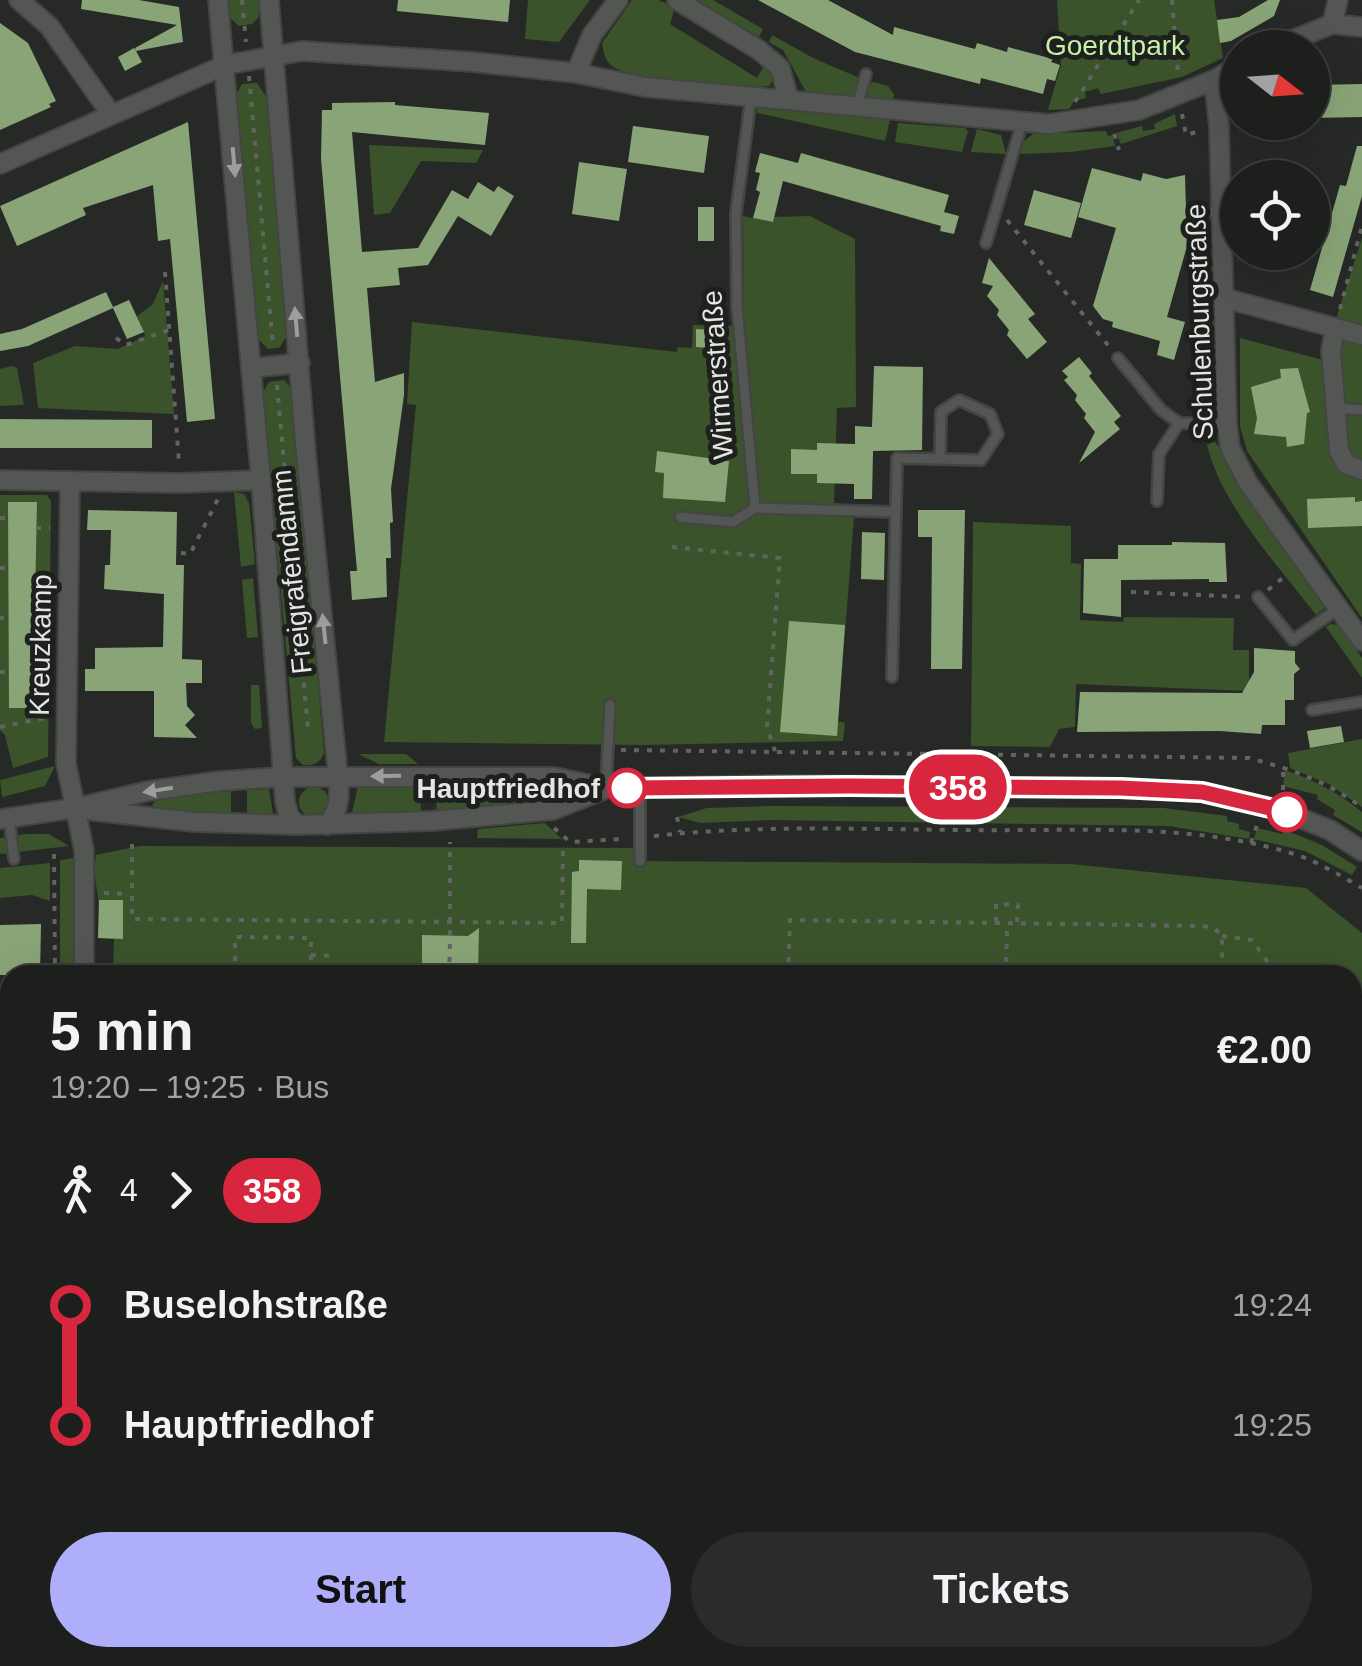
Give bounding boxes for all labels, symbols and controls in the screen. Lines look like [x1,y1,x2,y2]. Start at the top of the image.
park label: Goerdtpark [1045,30,1186,61]
north arrow [1220,30,1330,140]
map controls [1220,30,1330,270]
one-way arrow [226,147,242,179]
button: locate [1220,160,1330,270]
street label: Schulenburgstraße [1180,203,1219,441]
street label: Wirmerstraße [696,289,739,461]
one-way arrow [288,306,304,337]
street label: Freigrafendamm [265,468,318,676]
street label: Kreuzkamp [24,574,57,716]
one-way arrow [315,612,331,644]
line badge: 358 [900,754,1016,820]
one-way arrow [370,768,402,784]
text: 358 [929,768,987,807]
marker: Hauptfriedhof [608,769,646,807]
place label: Hauptfriedhof [416,773,601,804]
one-way arrow [142,783,173,798]
unlabelled marker [1268,793,1306,831]
text: 5 min [50,1000,194,1062]
text: €2.00 [1217,1029,1312,1071]
text: 19:20 – 19:25 · Bus [50,1069,329,1105]
icon: walk [50,1163,105,1218]
icon: forward [153,1163,208,1218]
text: 358 [243,1171,301,1210]
text: 4 [120,1172,138,1208]
text: Buselohstraße [124,1284,388,1326]
text: 19:24 [1232,1287,1312,1323]
text: Hauptfriedhof [124,1404,373,1446]
text: 19:25 [1232,1407,1312,1443]
button: Start [50,1532,671,1647]
button: Tickets [691,1532,1312,1647]

